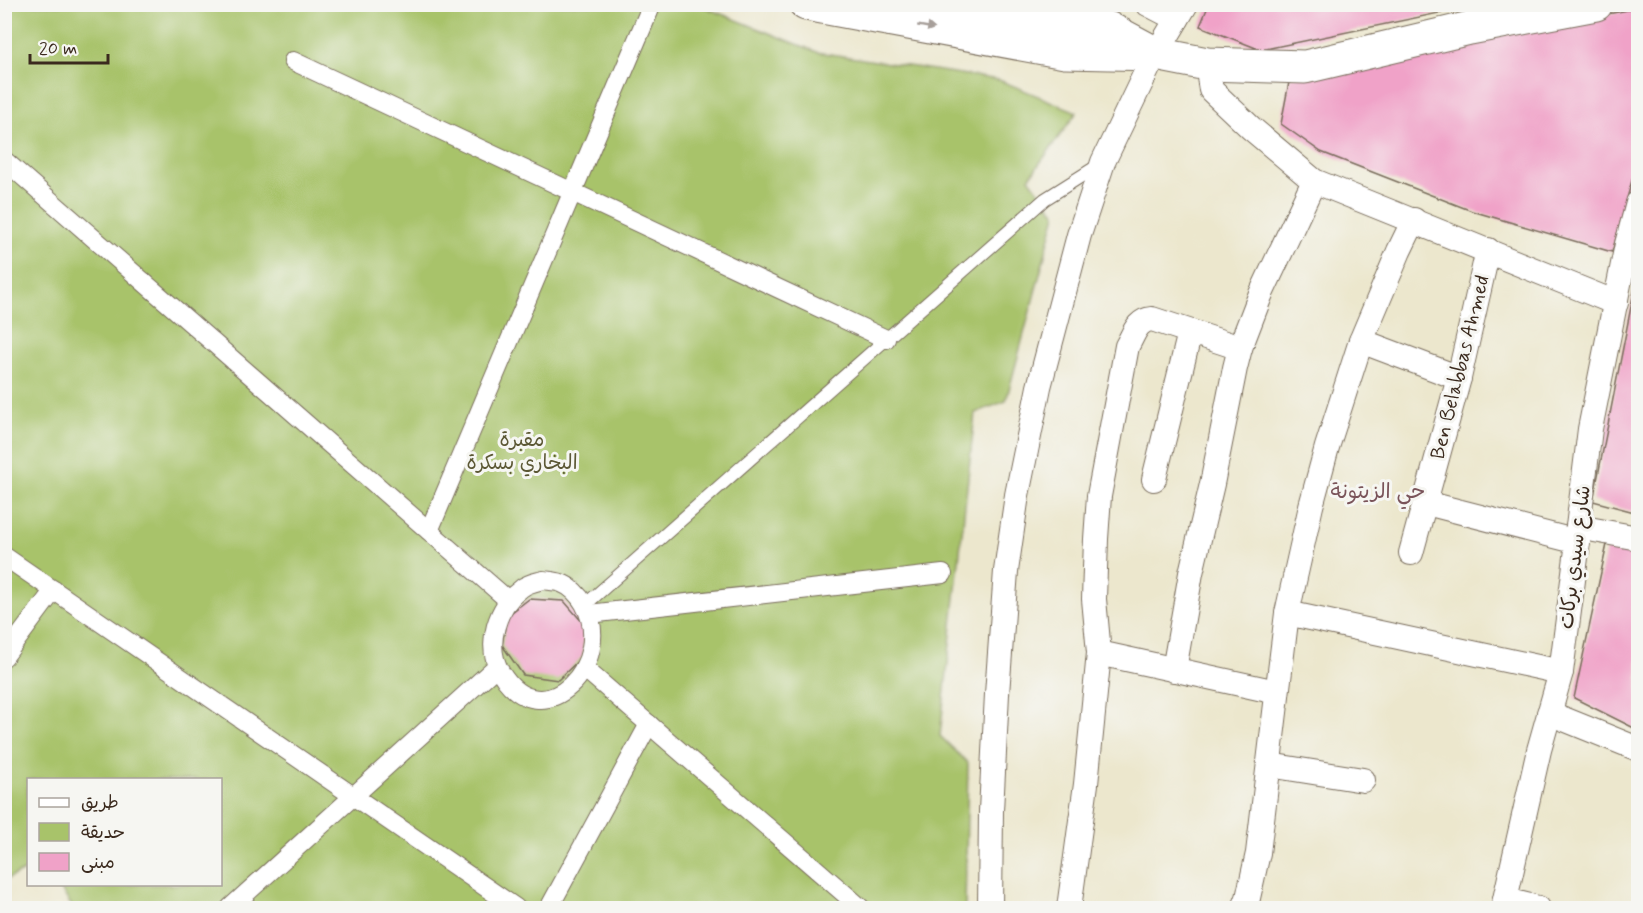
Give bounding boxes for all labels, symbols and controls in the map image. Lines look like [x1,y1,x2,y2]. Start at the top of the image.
one-way arrow [916,23,935,32]
scale bar [30,27,108,65]
text: 20 m [39,37,77,61]
street label: Ben Belabbas Ahmed [1425,272,1496,462]
park label: مقبرة البخاري بسكرة [466,427,578,477]
district label: حي الزيتونة [1331,478,1425,510]
street label: شارع سيدي بركات [1553,484,1598,631]
legend [27,778,222,886]
text: طريق [81,791,119,815]
text: حديقة [81,821,125,845]
text: مبنى [81,851,115,875]

